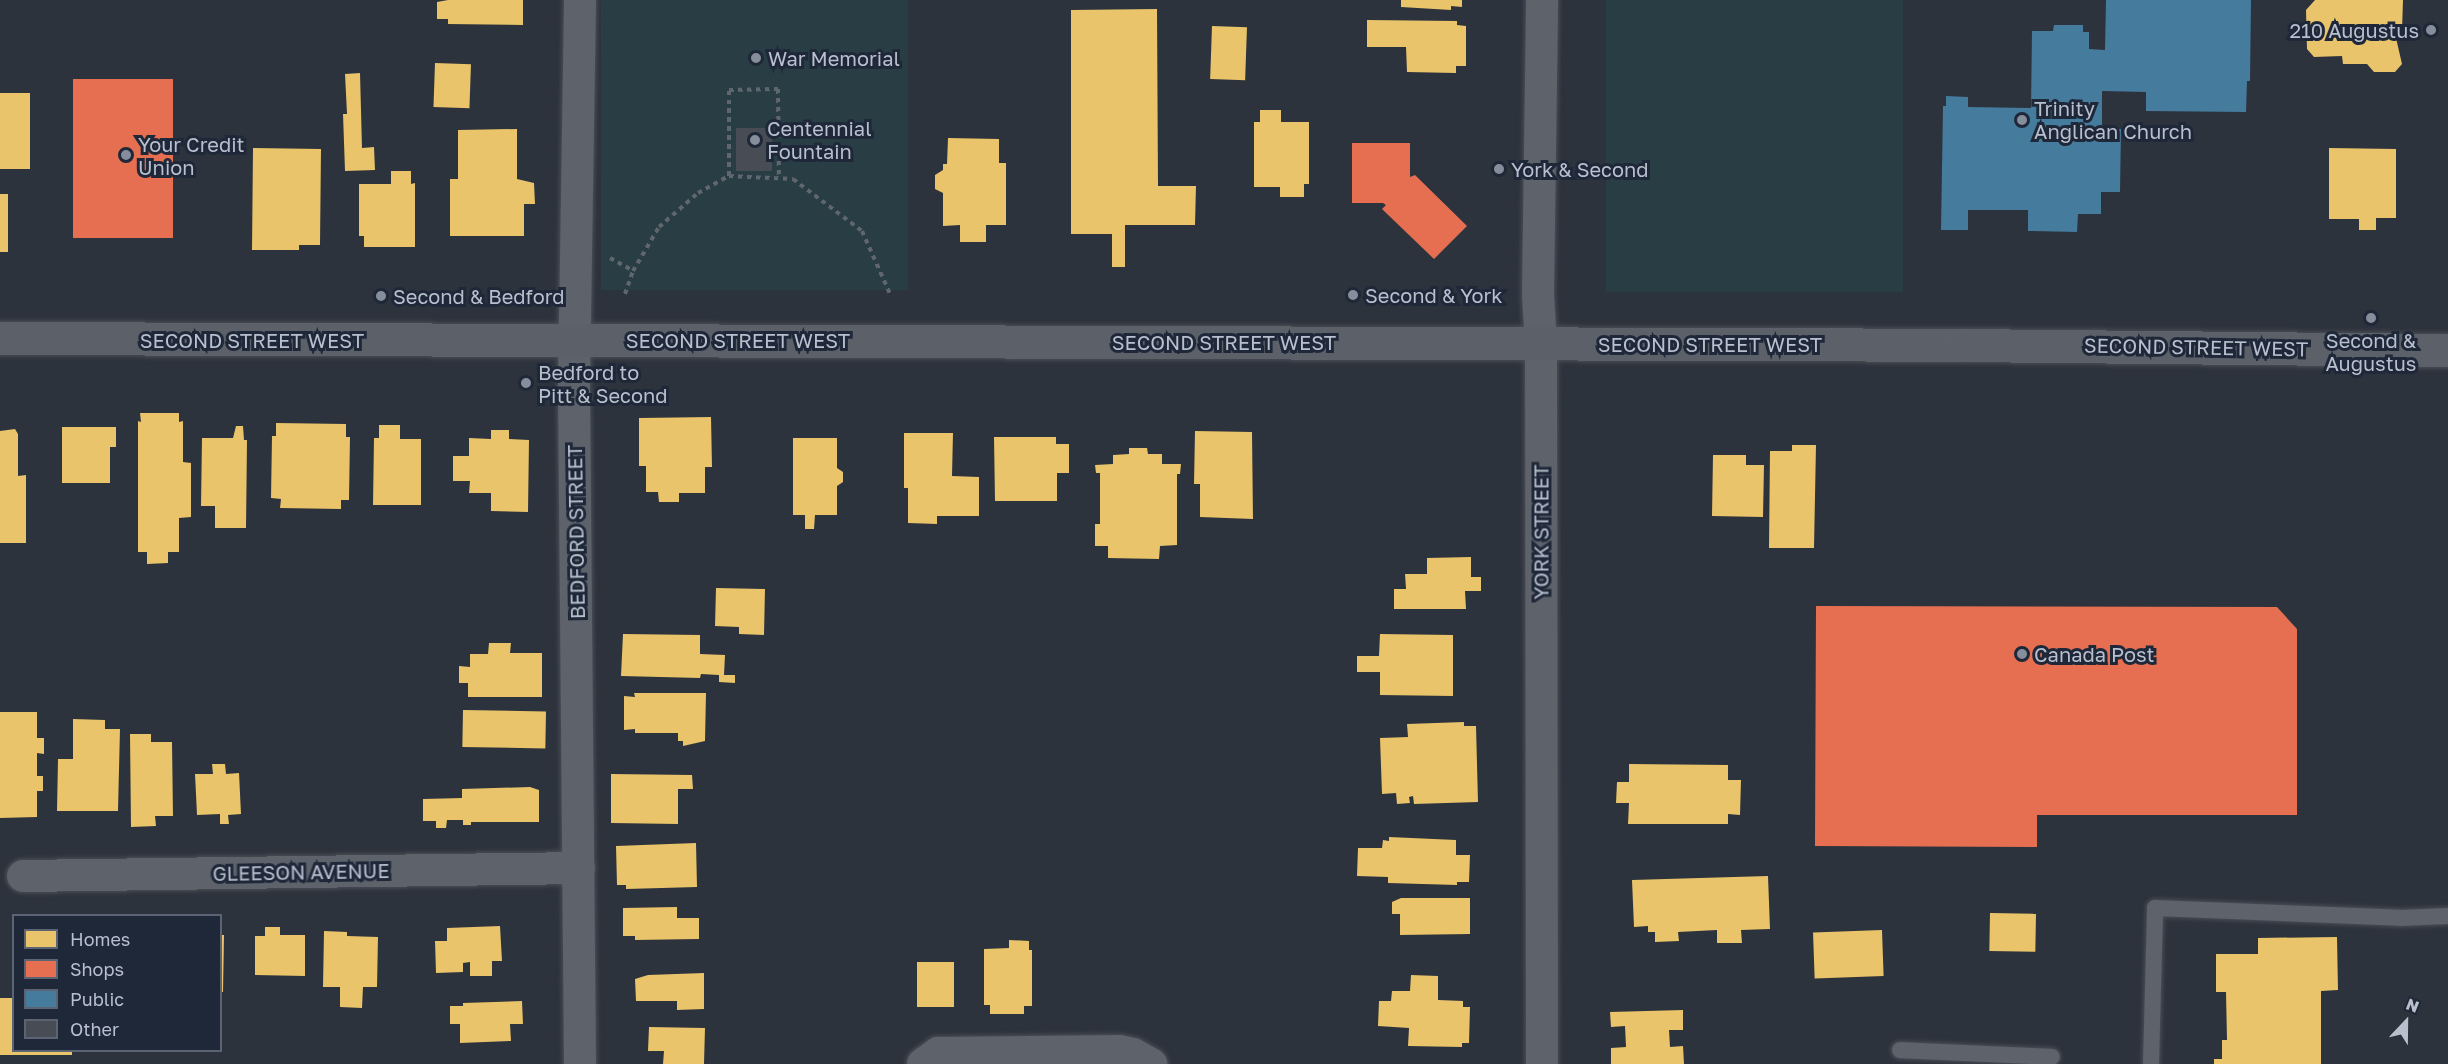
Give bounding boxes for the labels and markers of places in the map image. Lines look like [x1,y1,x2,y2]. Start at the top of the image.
place label: 210 Augustus [2290,18,2419,42]
marker: 210 Augustus [2424,23,2438,37]
place label: War Memorial [768,46,900,70]
marker: War Memorial [749,51,763,65]
place label: Trinity Anglican Church [2034,96,2192,143]
marker: Trinity Anglican Church [2015,113,2029,127]
place label: Centennial Fountain [767,116,872,163]
place label: Your Credit Union [138,132,245,179]
marker: Centennial Fountain [748,133,762,147]
marker: Your Credit Union [119,148,133,162]
place label: York & Second [1511,157,1649,181]
marker: York & Second [1492,162,1506,176]
place label: Second & York [1365,283,1503,307]
place label: Second & Bedford [393,284,565,308]
marker: Second & York [1346,288,1360,302]
marker: Second & Bedford [374,289,388,303]
marker: Second & Augustus [2364,311,2378,325]
place label: Second & Augustus [2326,328,2416,375]
place label: Bedford to Pitt & Second [538,360,668,407]
marker: Bedford to Pitt & Second [519,376,533,390]
place label: Canada Post [2034,642,2155,666]
marker: Canada Post [2015,647,2029,661]

